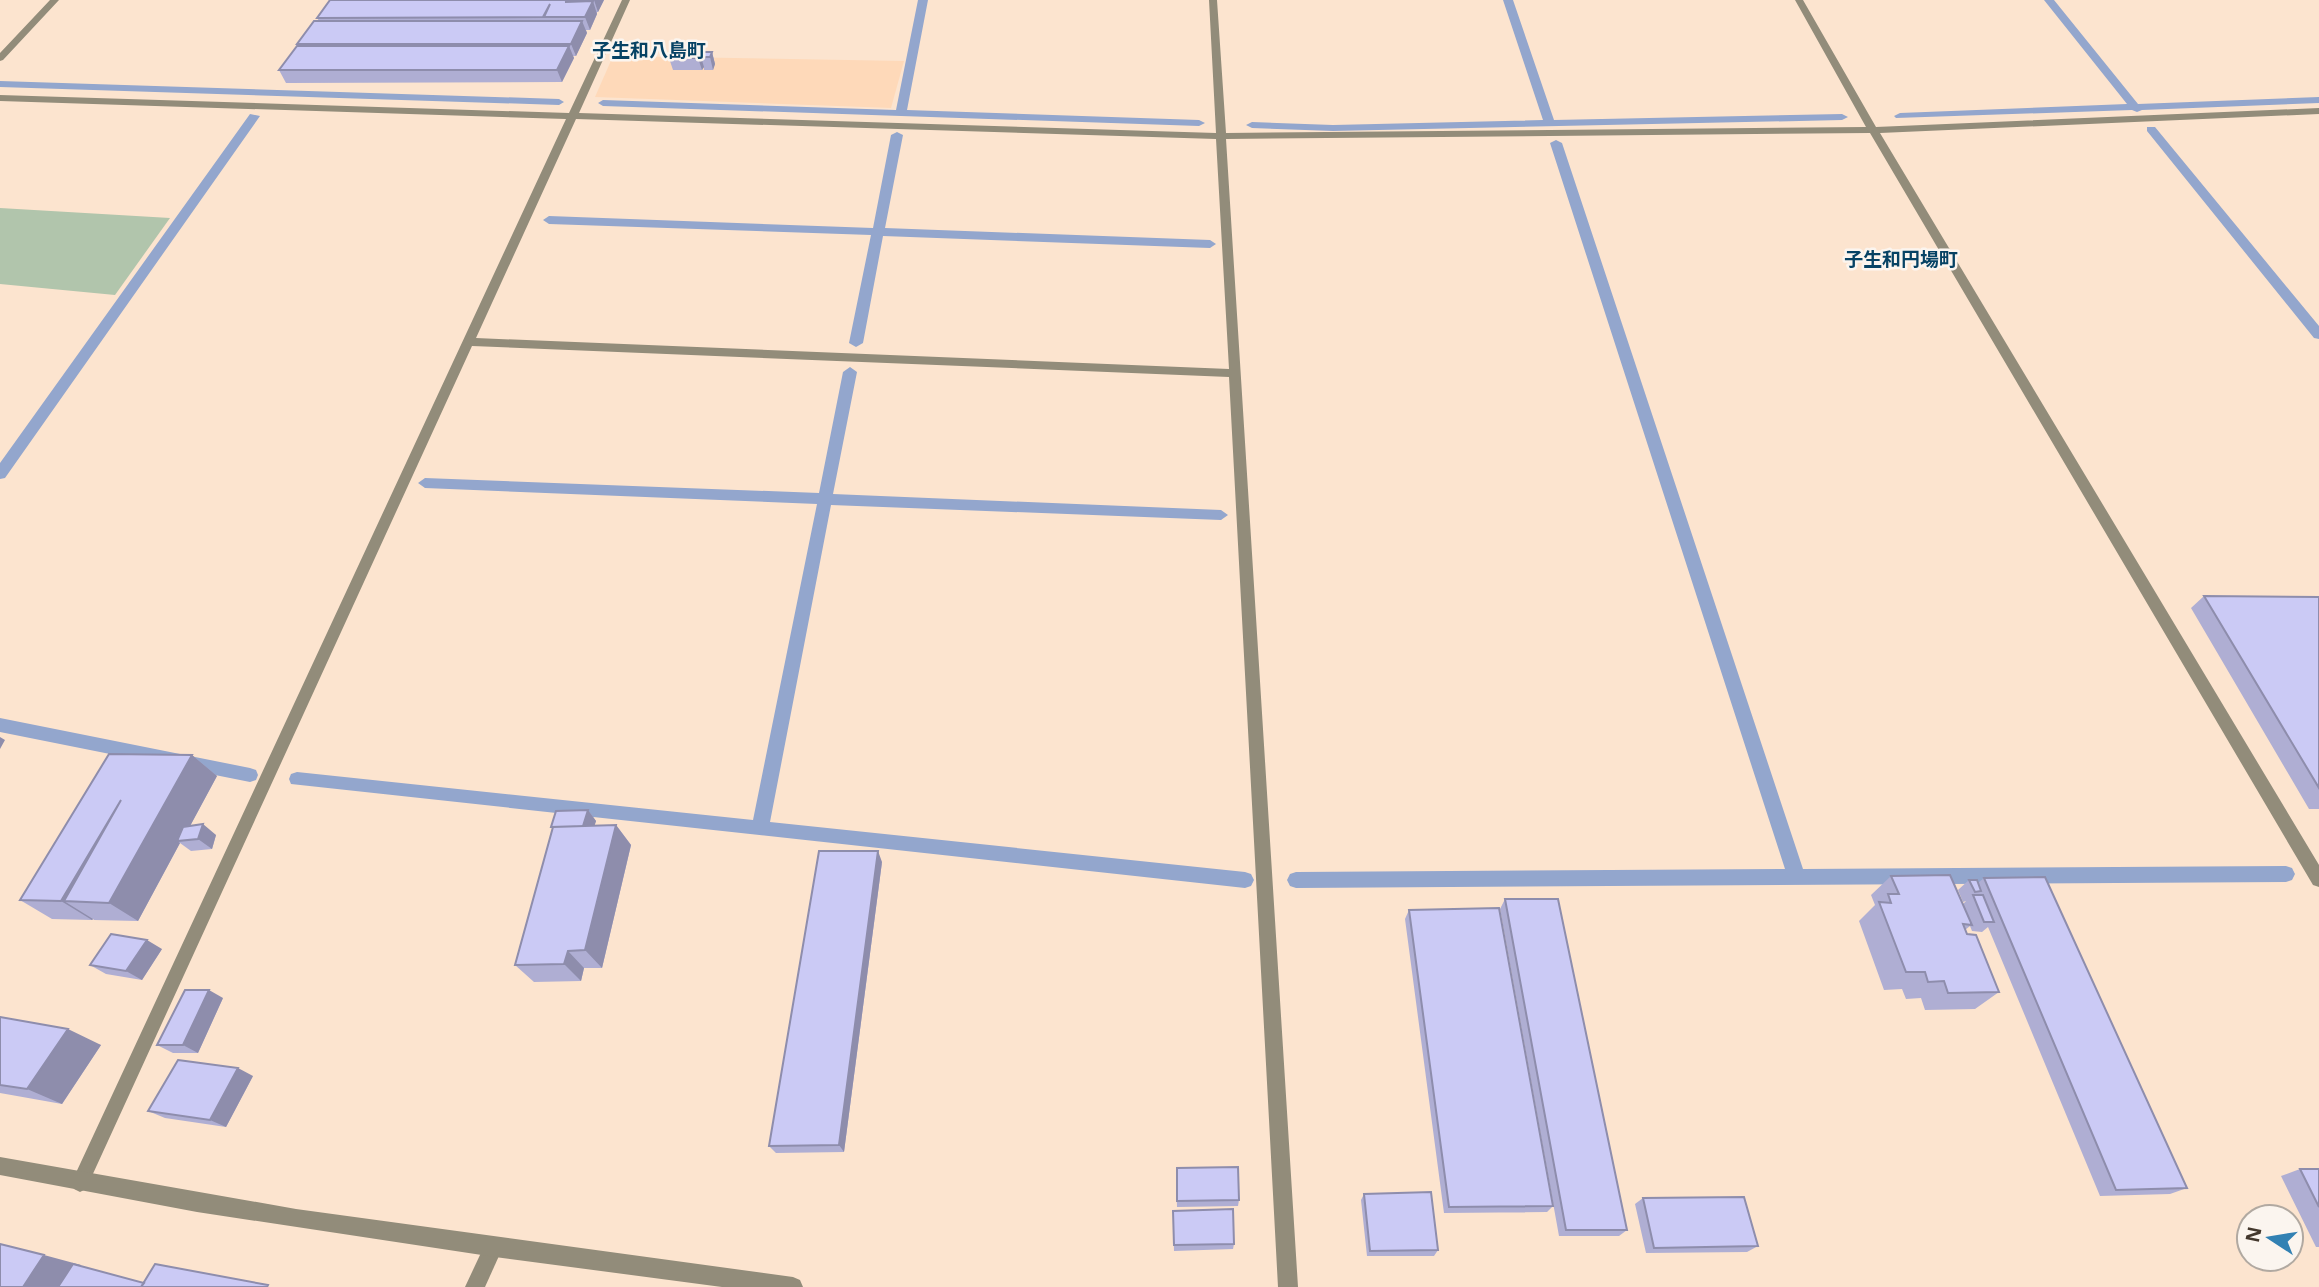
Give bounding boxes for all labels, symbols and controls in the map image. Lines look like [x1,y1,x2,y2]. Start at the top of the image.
district label: 子生和八島町 [592,37,706,63]
district label: 子生和円場町 [1844,246,1958,272]
north arrow [2235,1203,2305,1273]
text: N [2239,1224,2268,1245]

